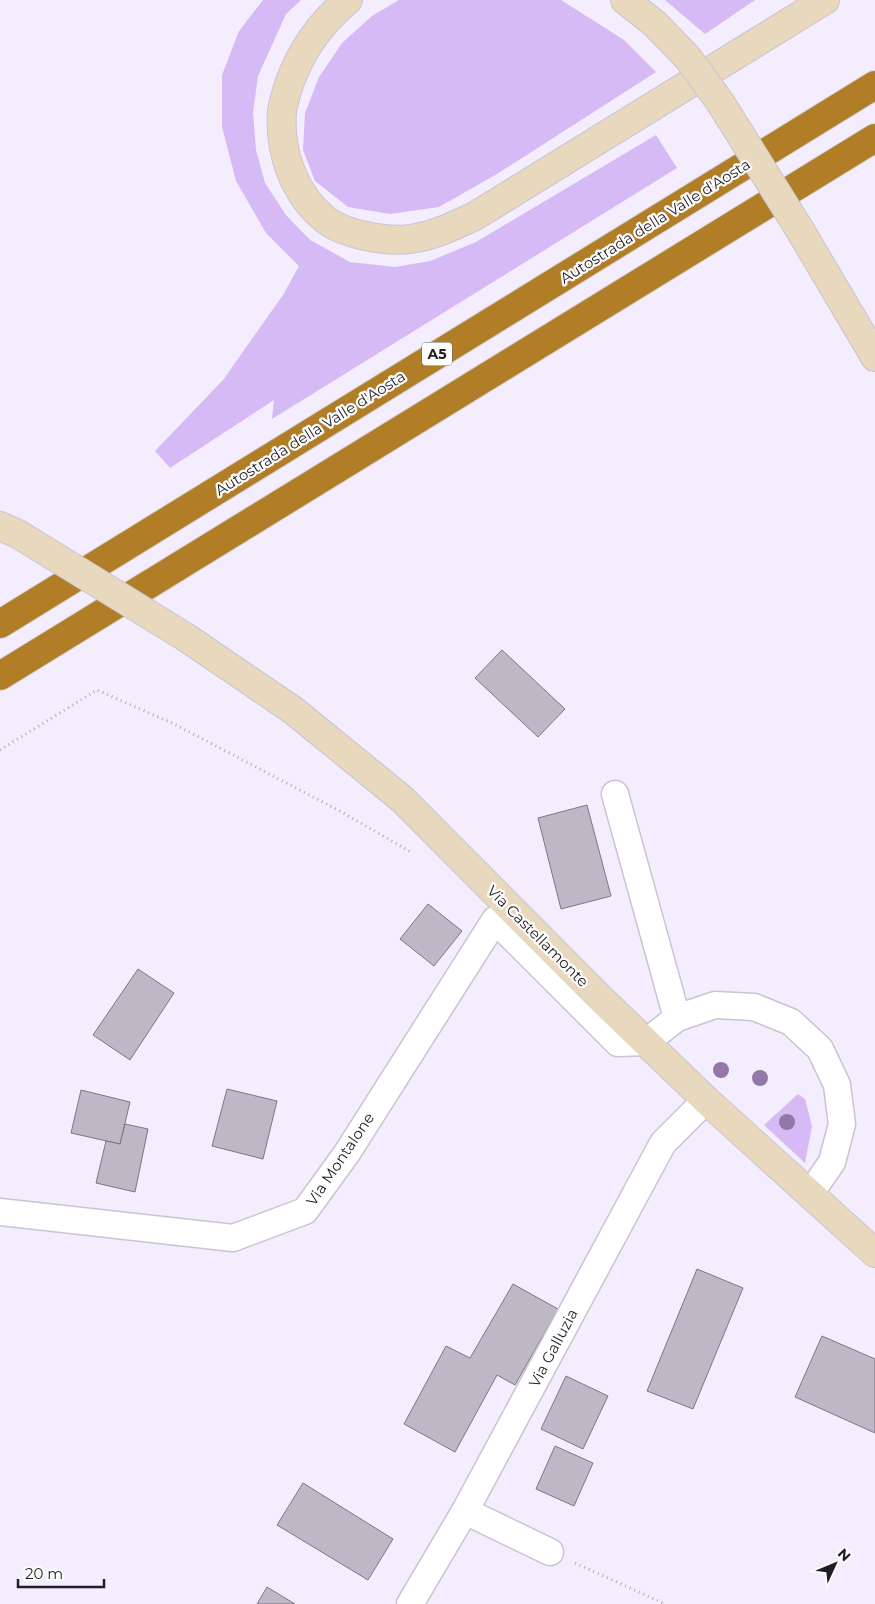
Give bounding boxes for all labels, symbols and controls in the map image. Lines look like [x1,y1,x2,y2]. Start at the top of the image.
street label: Autostrada della Valle d'Aosta [556,154,754,288]
road number: A5 [422,342,452,366]
street label: Autostrada della Valle d'Aosta [211,366,409,500]
street label: Via Castellamonte [483,881,593,991]
street label: Via Montalone [302,1109,378,1209]
street label: Via Galluzia [524,1305,582,1391]
north arrow [810,1539,860,1589]
text: N [834,1545,855,1565]
scale bar [18,1556,104,1588]
text: 20 m [25,1564,63,1583]

